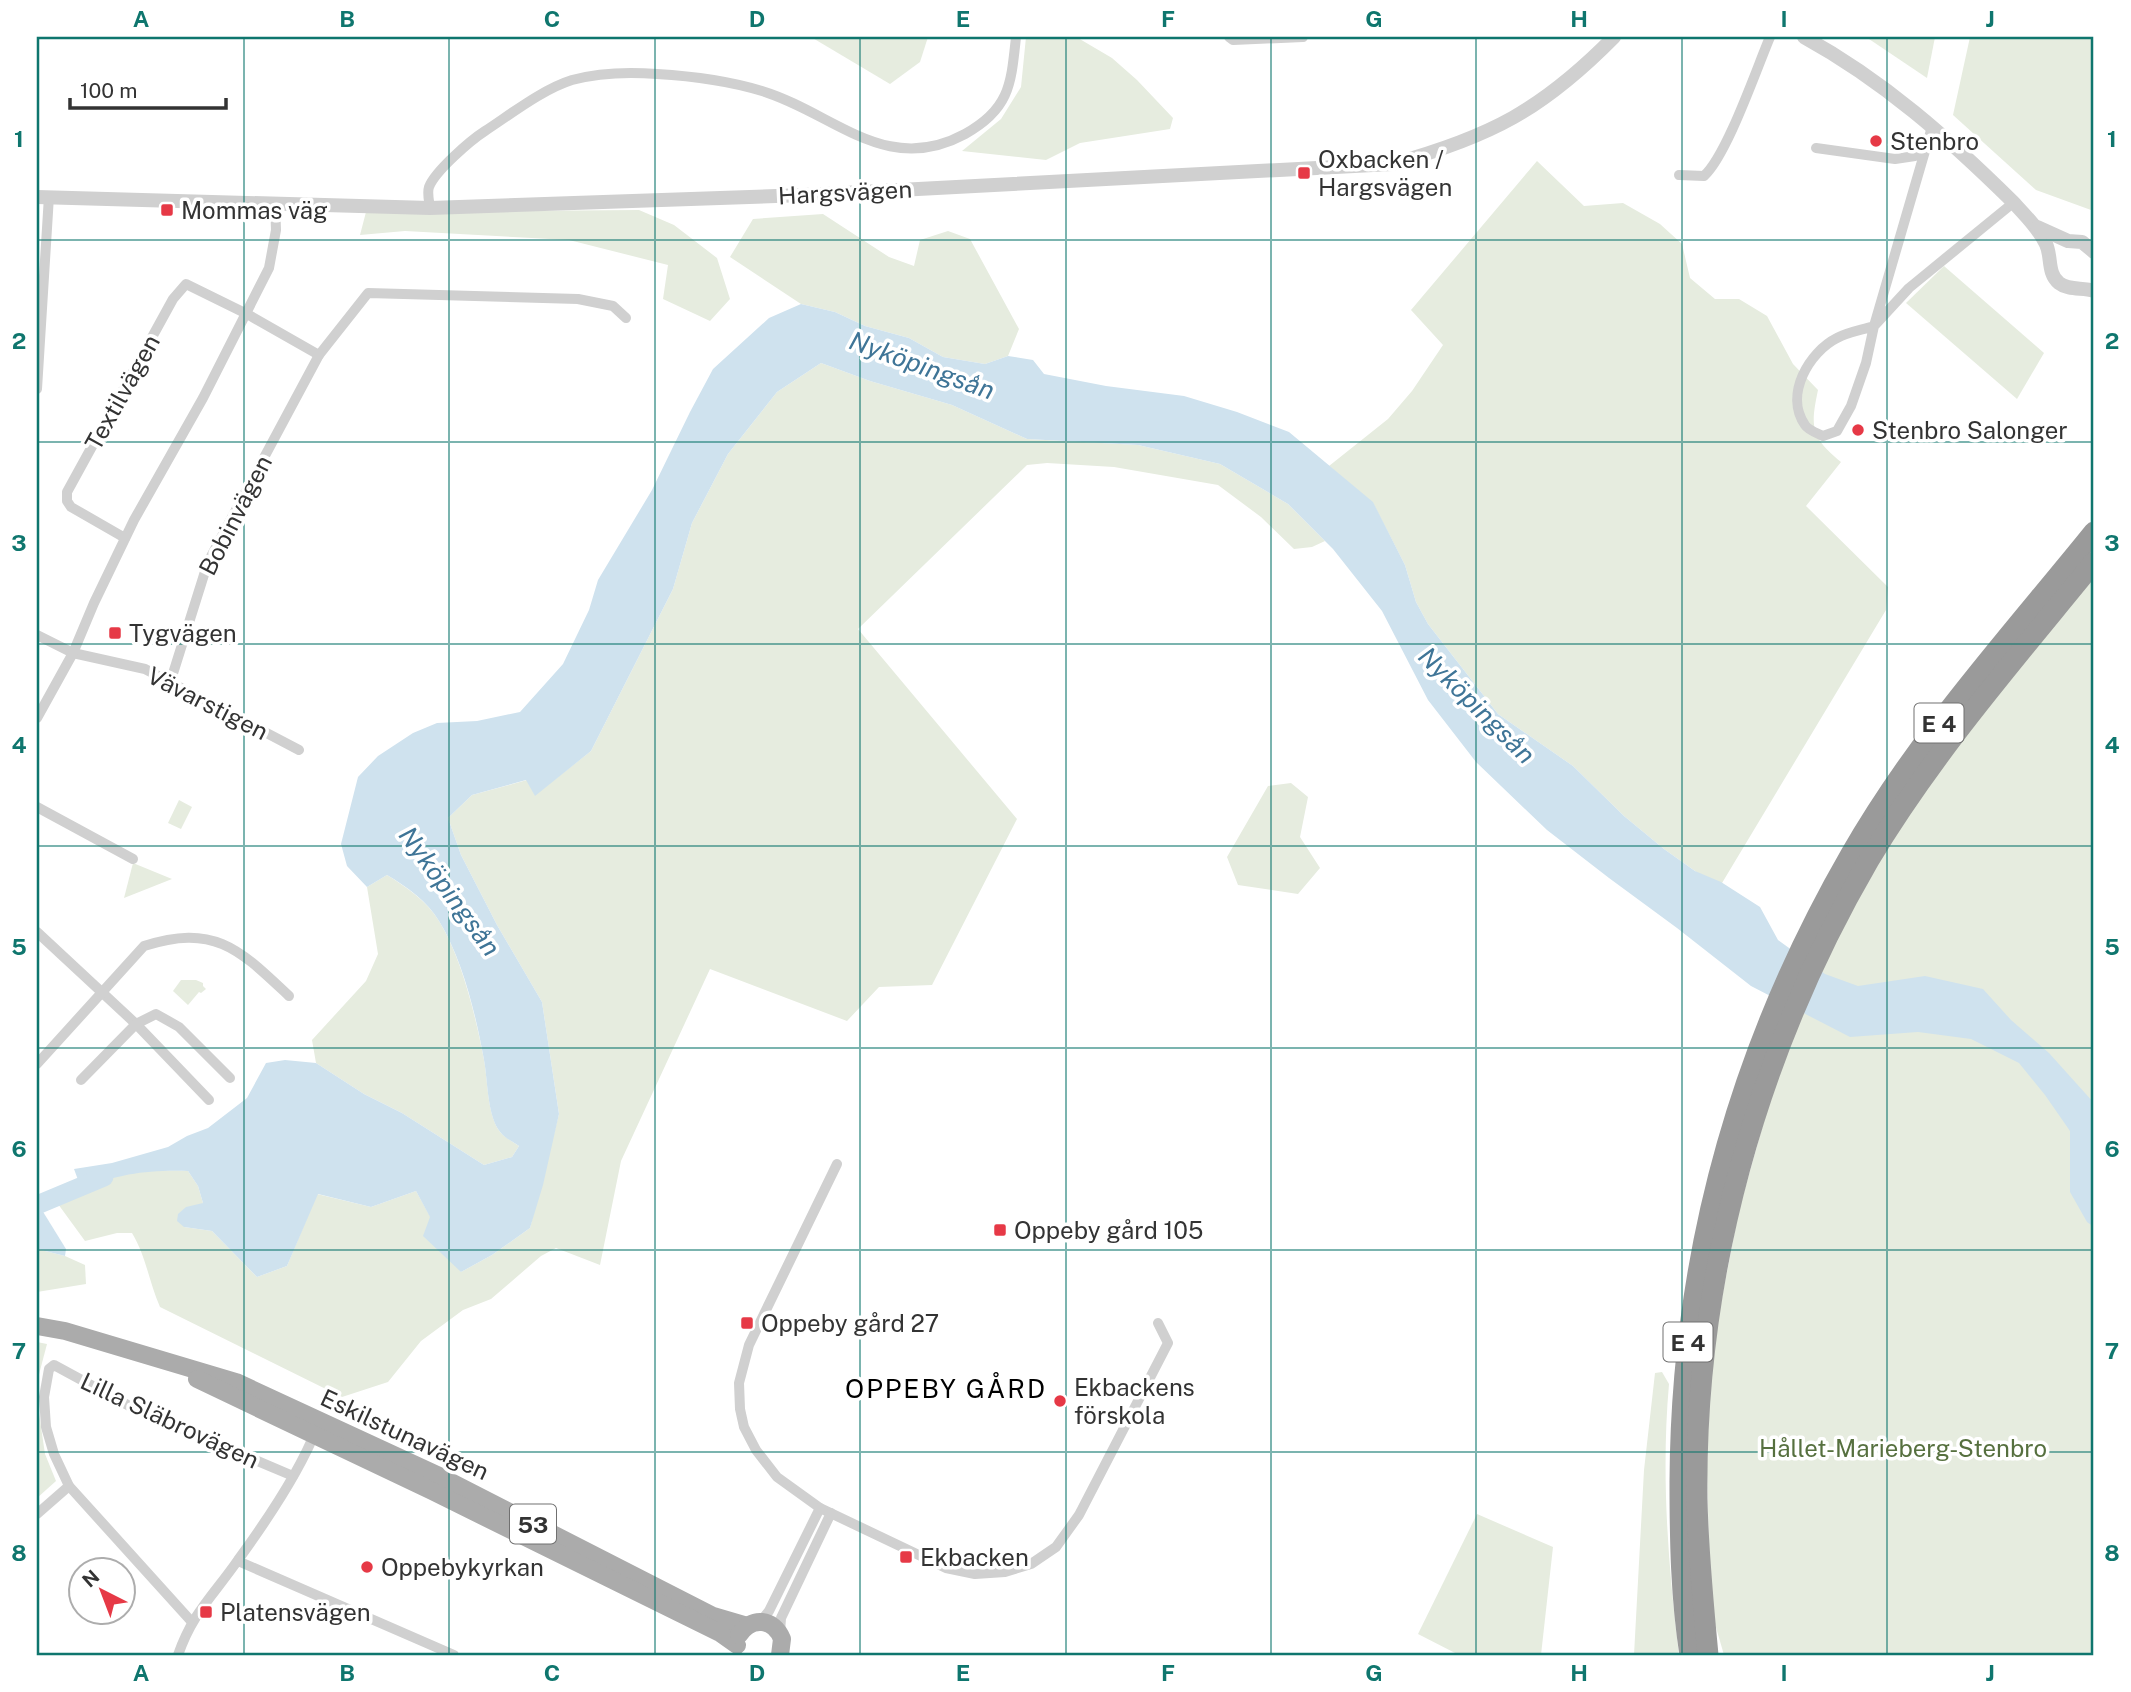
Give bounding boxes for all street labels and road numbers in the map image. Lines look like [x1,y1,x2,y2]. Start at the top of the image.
street label: Hargsvägen [777,175,913,209]
street label: Textilvägen [79,329,165,455]
street label: Bobinvägen [193,450,277,580]
street label: Vävarstigen [143,661,273,745]
road number: E 4 [1914,704,1964,743]
road number: E 4 [1664,1322,1712,1362]
street label: Lilla Släbrovägen [76,1366,264,1474]
street label: Eskilstunavägen [317,1383,493,1485]
road number: 53 [510,1504,556,1544]

